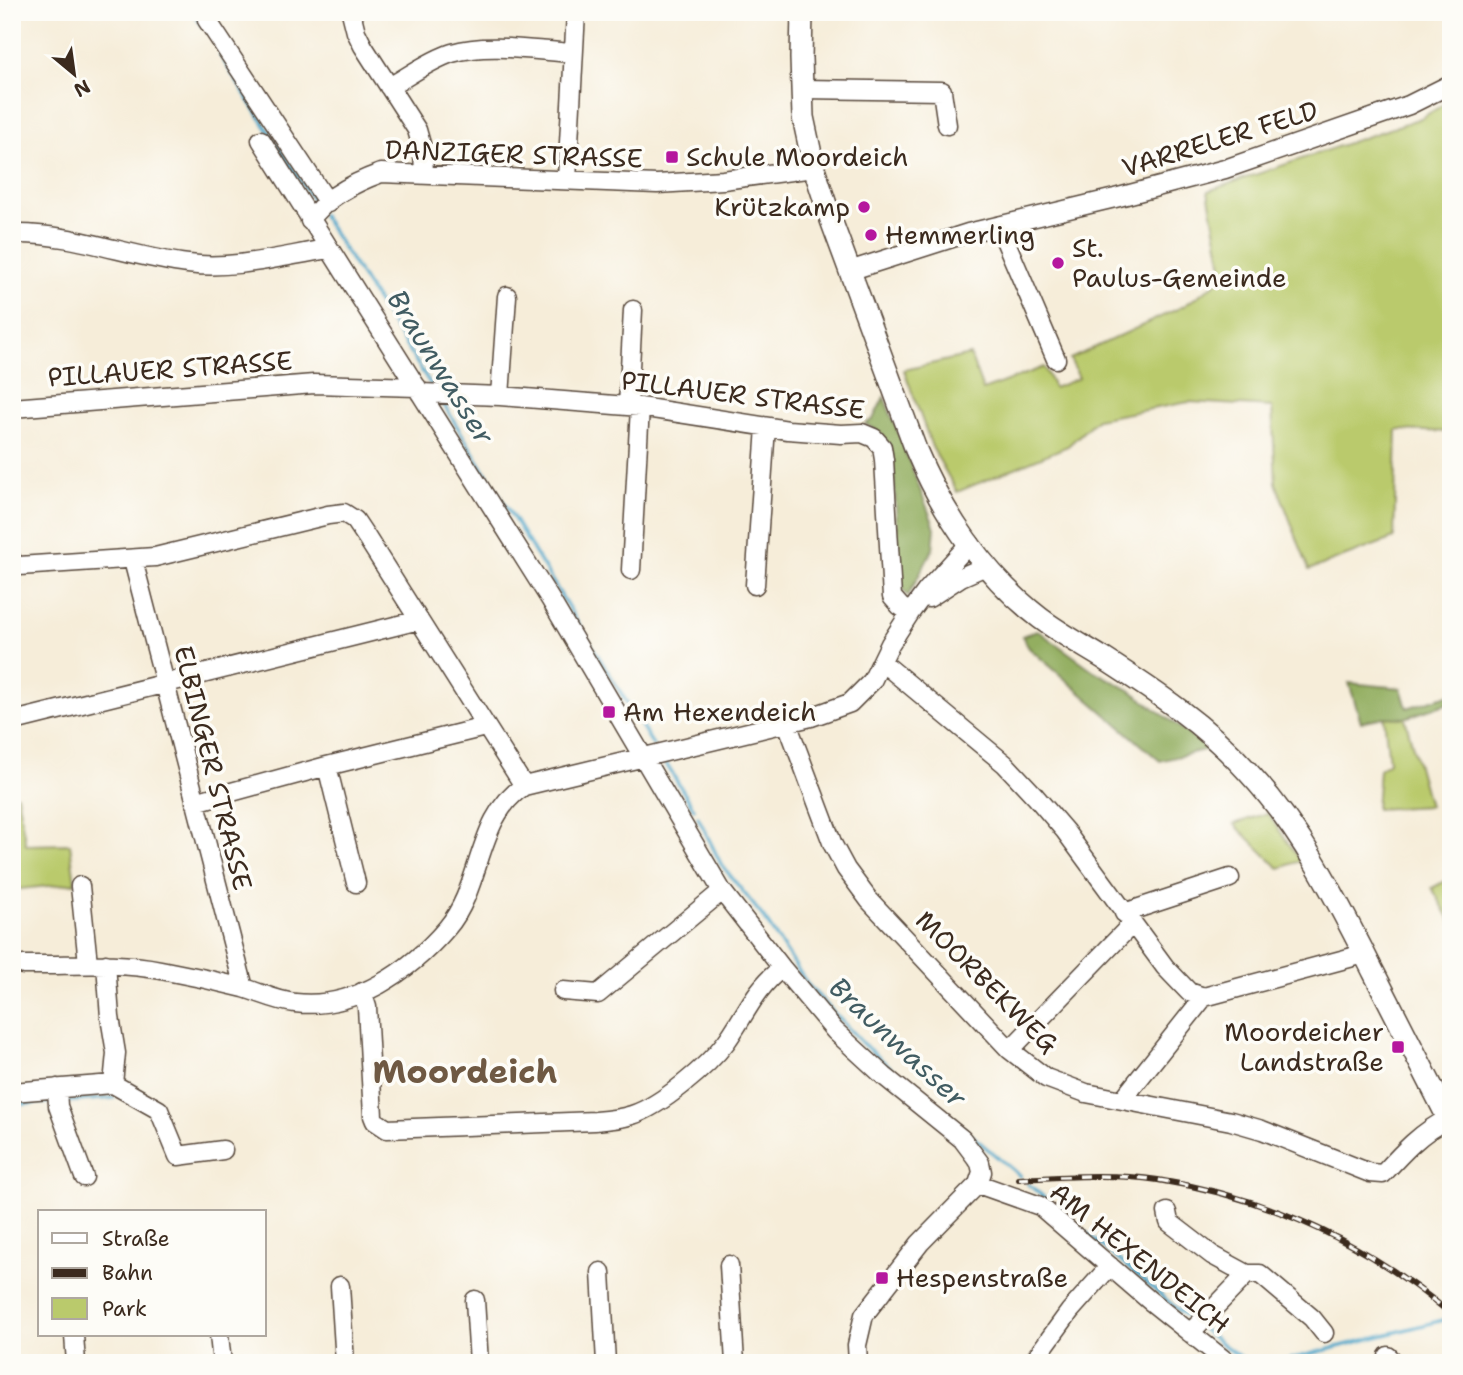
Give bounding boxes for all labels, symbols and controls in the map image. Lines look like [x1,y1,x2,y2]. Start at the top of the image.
north arrow [38,38,108,108]
text: N [69,74,95,103]
street label: VARRELER FELD [1118,92,1322,185]
street label: DANZIGER STRASSE [385,132,643,175]
place label: Schule Moordeich [686,139,909,174]
marker: Schule Moordeich [664,149,680,165]
place label: Krützkamp [714,189,850,224]
marker: Krützkamp [856,199,872,215]
place label: Hemmerling [885,217,1035,252]
marker: Hemmerling [863,227,879,243]
place label: St. Paulus-Gemeinde [1072,230,1287,295]
marker: St. Paulus-Gemeinde [1050,255,1066,271]
water label: Braunwasser [378,282,504,452]
street label: PILLAUER STRASSE [46,342,293,395]
street label: PILLAUER STRASSE [619,362,867,427]
street label: ELBINGER STRASSE [166,642,261,894]
place label: Am Hexendeich [623,694,817,729]
marker: Am Hexendeich [601,704,617,720]
street label: MOORBEKWEG [908,903,1066,1061]
water label: Braunwasser [821,968,976,1116]
place label: Moordeicher Landstraße [1224,1014,1384,1079]
marker: Moordeicher Landstraße [1390,1039,1406,1055]
district label: Moordeich [372,1049,558,1094]
street label: AM HEXENDEICH [1043,1174,1238,1341]
legend [38,1210,266,1336]
text: Straße [102,1225,170,1253]
text: Bahn [102,1259,153,1287]
place label: Hespenstraße [896,1260,1068,1295]
marker: Hespenstraße [874,1270,890,1286]
text: Park [102,1295,147,1323]

